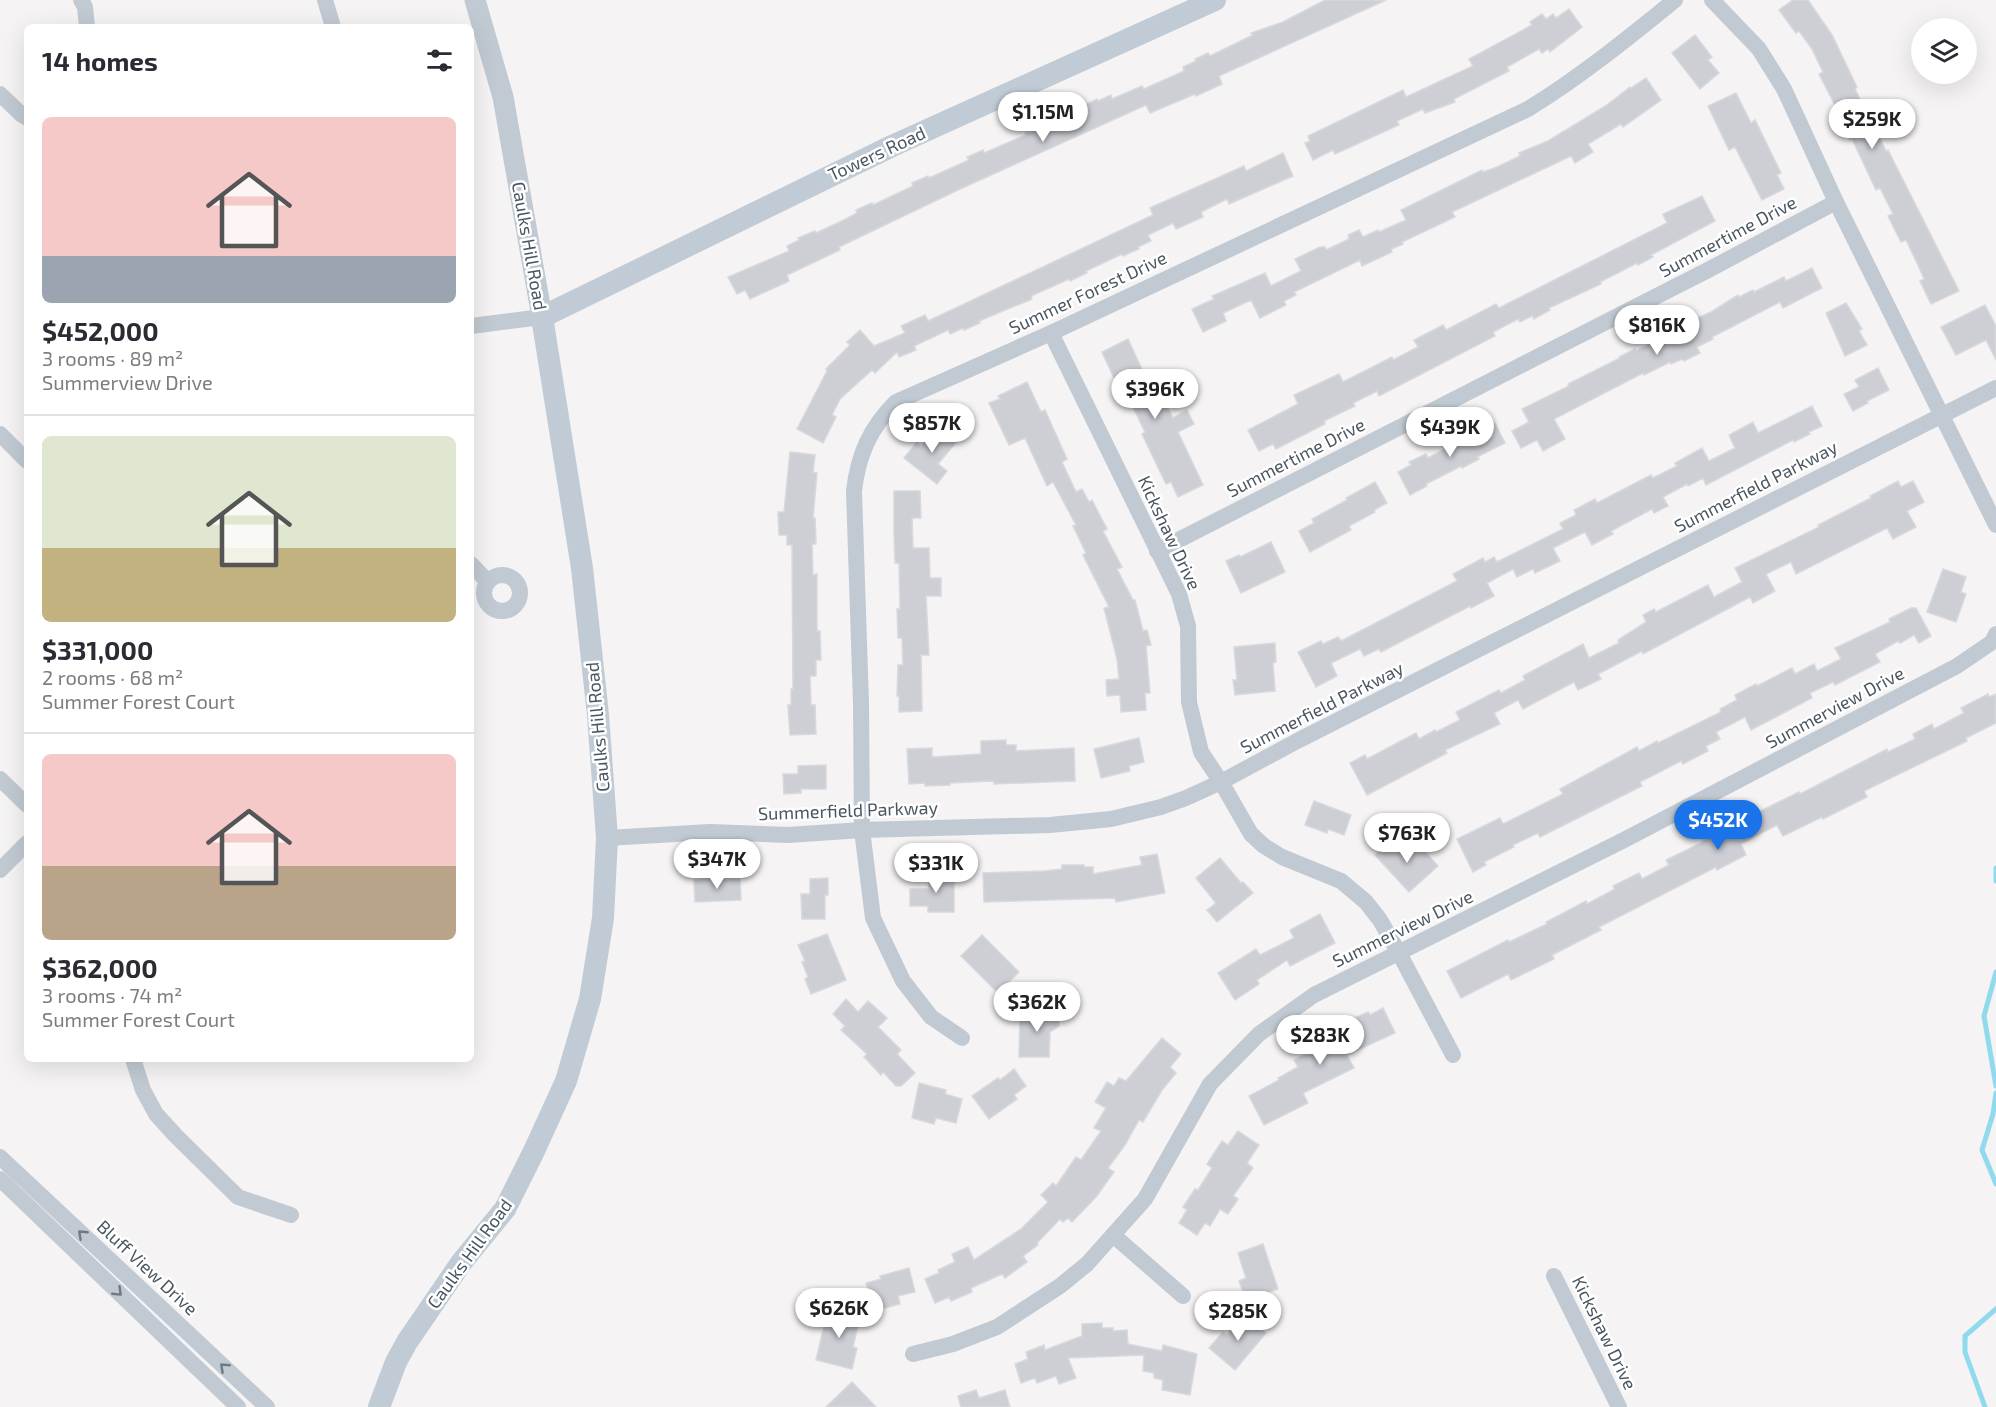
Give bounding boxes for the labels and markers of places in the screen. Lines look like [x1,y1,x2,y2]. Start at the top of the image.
pin: $1.15M [994,92,1092,143]
pin: $259K [1830,99,1914,150]
pin: $816K [1615,305,1699,356]
pin: $396K [1113,369,1197,420]
pin: $857K [890,403,974,454]
pin: $439K [1408,407,1492,458]
pin: $452K [1676,800,1760,851]
pin: $763K [1365,813,1449,864]
pin: $347K [675,839,759,890]
pin: $331K [894,843,978,894]
pin: $362K [995,982,1079,1033]
pin: $283K [1278,1015,1362,1066]
pin: $626K [797,1288,881,1339]
pin: $285K [1196,1291,1280,1342]

